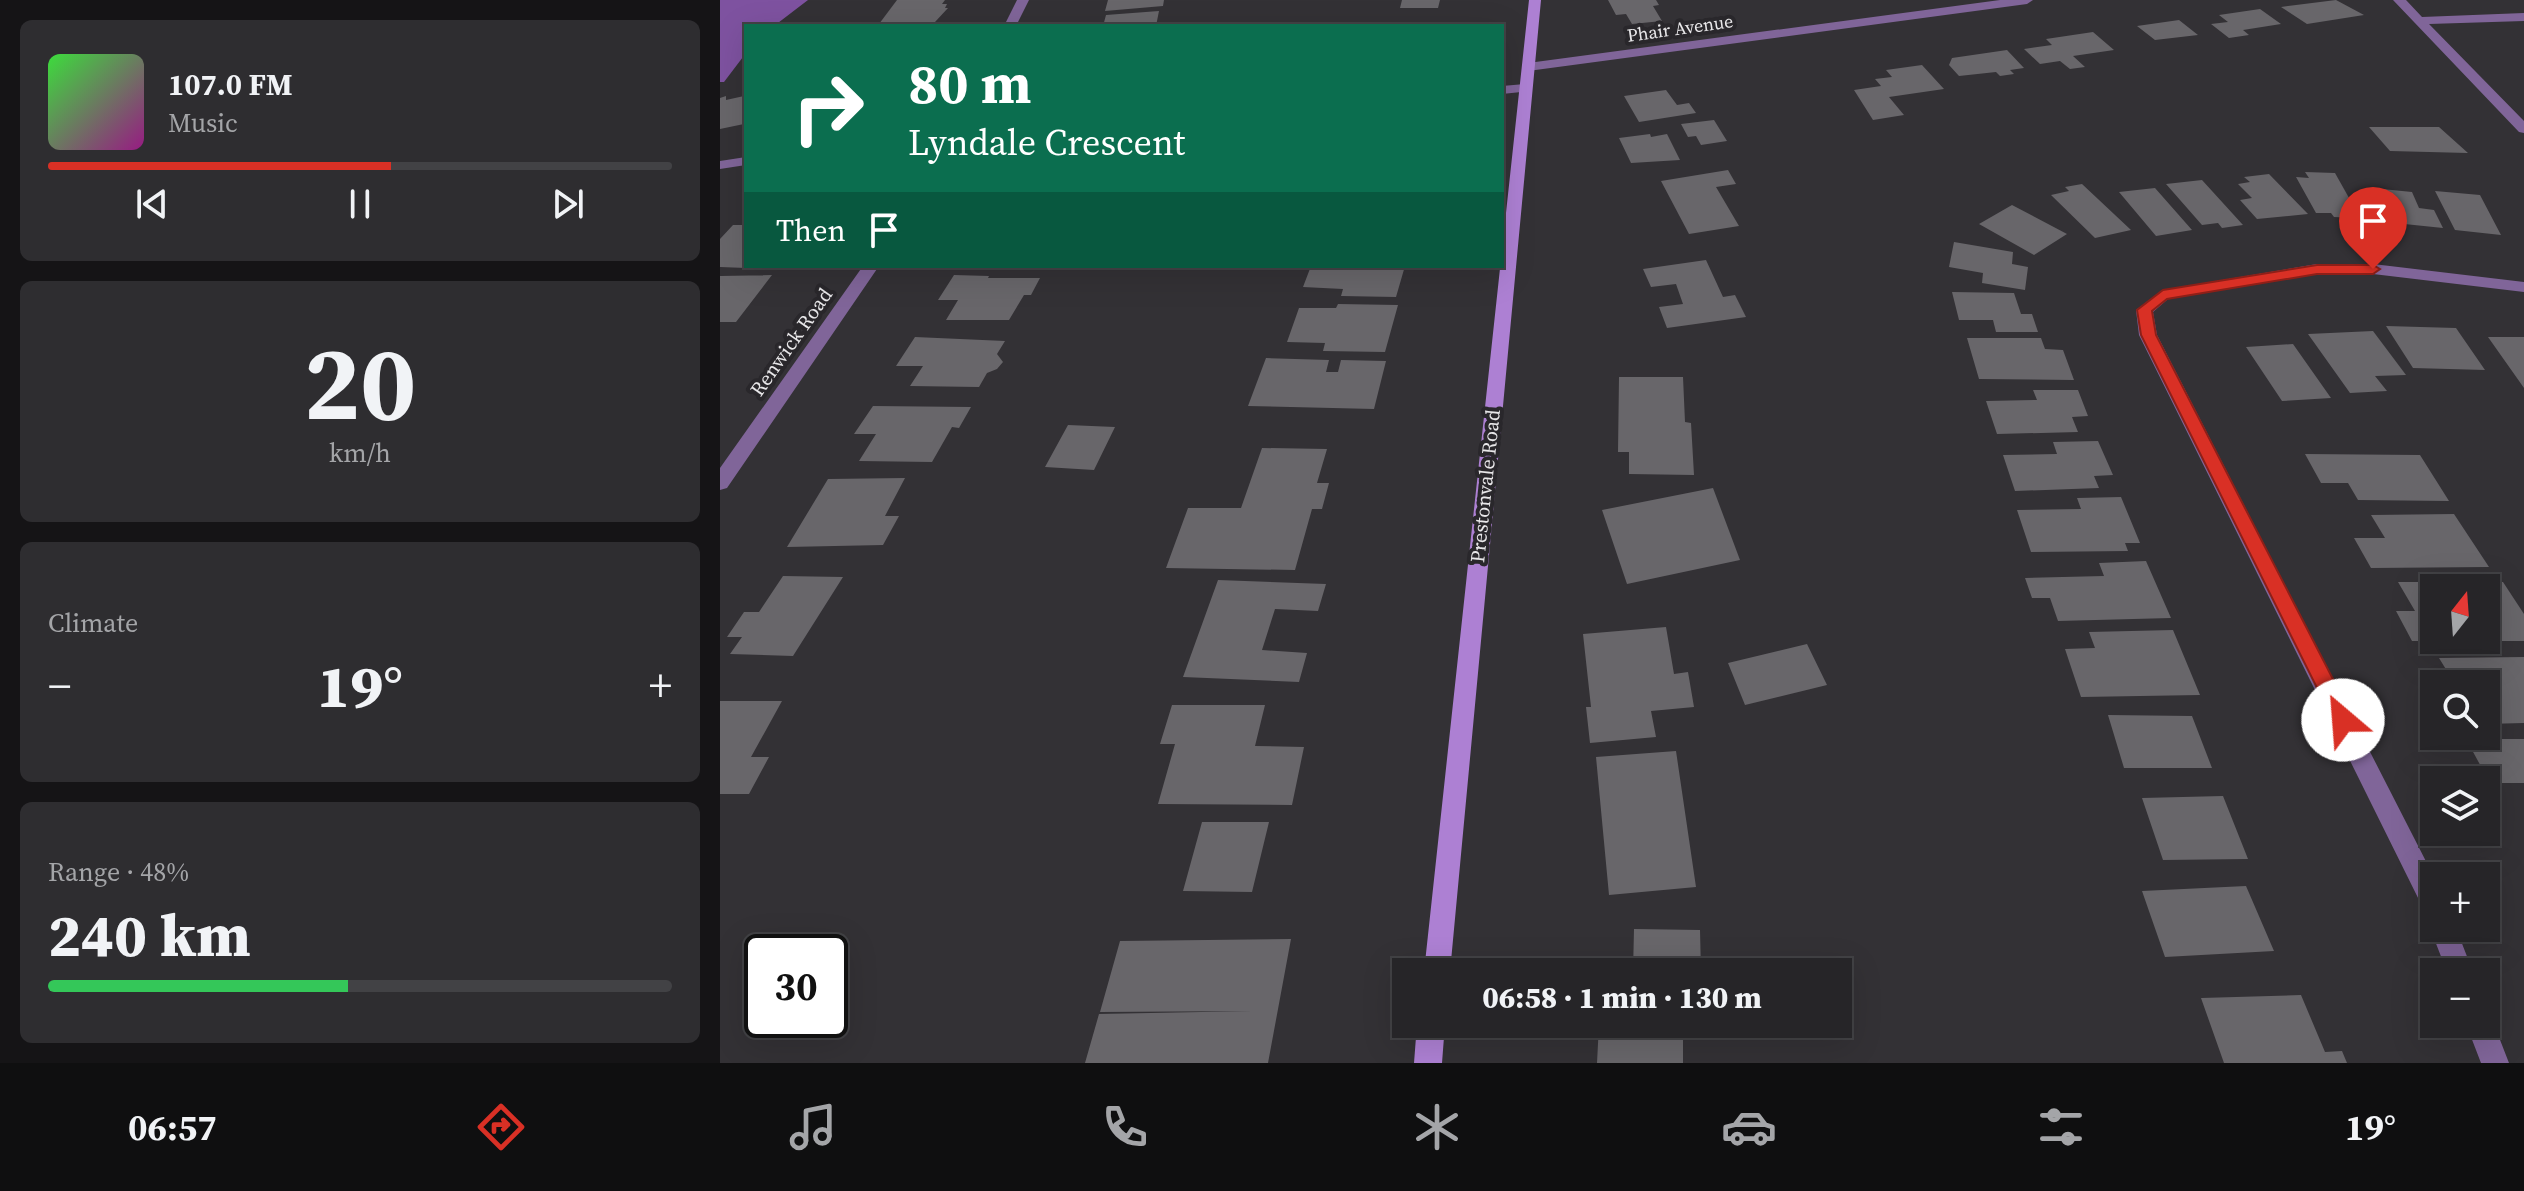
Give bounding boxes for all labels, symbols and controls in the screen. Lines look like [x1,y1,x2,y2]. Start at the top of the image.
street label: Phair Avenue [1625,8,1735,48]
text: 80 m [908,45,1031,122]
icon: right [776,56,880,160]
text: 107.0 FM [168,64,293,105]
text: Music [168,105,238,141]
text: Lyndale Crescent [908,118,1185,167]
icon: previous [130,182,174,226]
icon: pause [338,182,382,226]
icon: next [546,182,590,226]
pin [2339,187,2407,269]
icon: arrive [2351,199,2395,243]
icon: arrive [862,208,906,252]
text: Then [776,210,846,251]
street label: Renwick Road [743,282,839,402]
text: 20 [304,311,416,454]
street label: Prestonvale Road [1463,407,1507,564]
text: km/h [329,435,391,471]
north arrow [2420,574,2500,654]
map controls [2420,574,2500,1038]
text: Climate [48,605,138,641]
text: 19° [317,645,403,727]
text: − [48,655,71,716]
text: + [649,655,672,716]
button: search [2420,670,2500,750]
position arrow [2301,678,2385,762]
button: layers [2420,766,2500,846]
text: Range · 48% [48,854,189,890]
button: + [2420,862,2500,942]
text: 240 km [48,894,251,976]
speed limit sign: 30 [744,934,848,1038]
button: − [2420,958,2500,1038]
text: 06:58 · 1 min · 130 m [1482,977,1762,1018]
icon: directions [473,1099,529,1155]
icon: music [785,1099,841,1155]
icon: phone [1097,1099,1153,1155]
icon: climate [1409,1099,1465,1155]
icon: car [1721,1099,1777,1155]
icon: filters [2033,1099,2089,1155]
text: 06:57 [128,1103,217,1152]
text: 19° [2345,1103,2396,1152]

